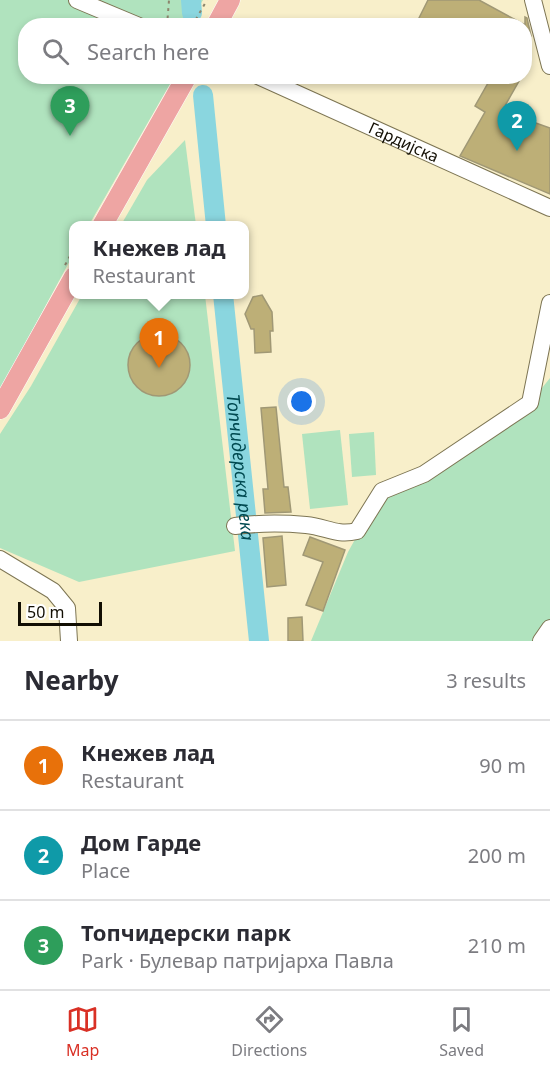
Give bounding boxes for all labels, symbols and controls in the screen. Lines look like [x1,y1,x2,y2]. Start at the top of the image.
search box [18,18,532,84]
icon: search [39,35,72,68]
text: Search here [87,36,209,66]
pin: 3 [50,86,90,136]
pin: 2 [498,102,536,151]
street label: Гардијска [365,116,442,167]
popup [69,221,249,299]
text: Кнежев лад [92,232,226,262]
text: Restaurant [92,262,195,289]
pin: 1 [140,318,178,368]
your location [287,387,316,416]
water label: Топчидерска река [221,393,260,542]
scale bar [18,599,102,626]
text: 50 m [27,601,64,623]
text: Nearby [24,662,119,698]
text: 3 results [446,667,526,694]
text: Кнежев лад [81,737,214,767]
text: 1 [38,752,49,779]
text: 90 m [479,752,526,779]
text: Restaurant [81,767,184,794]
text: Дом Гарде [81,827,201,857]
text: 2 [38,842,49,869]
text: 200 m [468,842,526,869]
text: Place [81,857,130,884]
text: Топчидерски парк [81,917,291,947]
text: 3 [38,932,49,959]
text: 210 m [468,932,526,959]
text: Park · Булевар патријарха Павла [81,947,394,974]
tab: Map [66,1003,99,1061]
tab: Directions [231,1003,307,1061]
tab: Saved [439,1003,484,1061]

